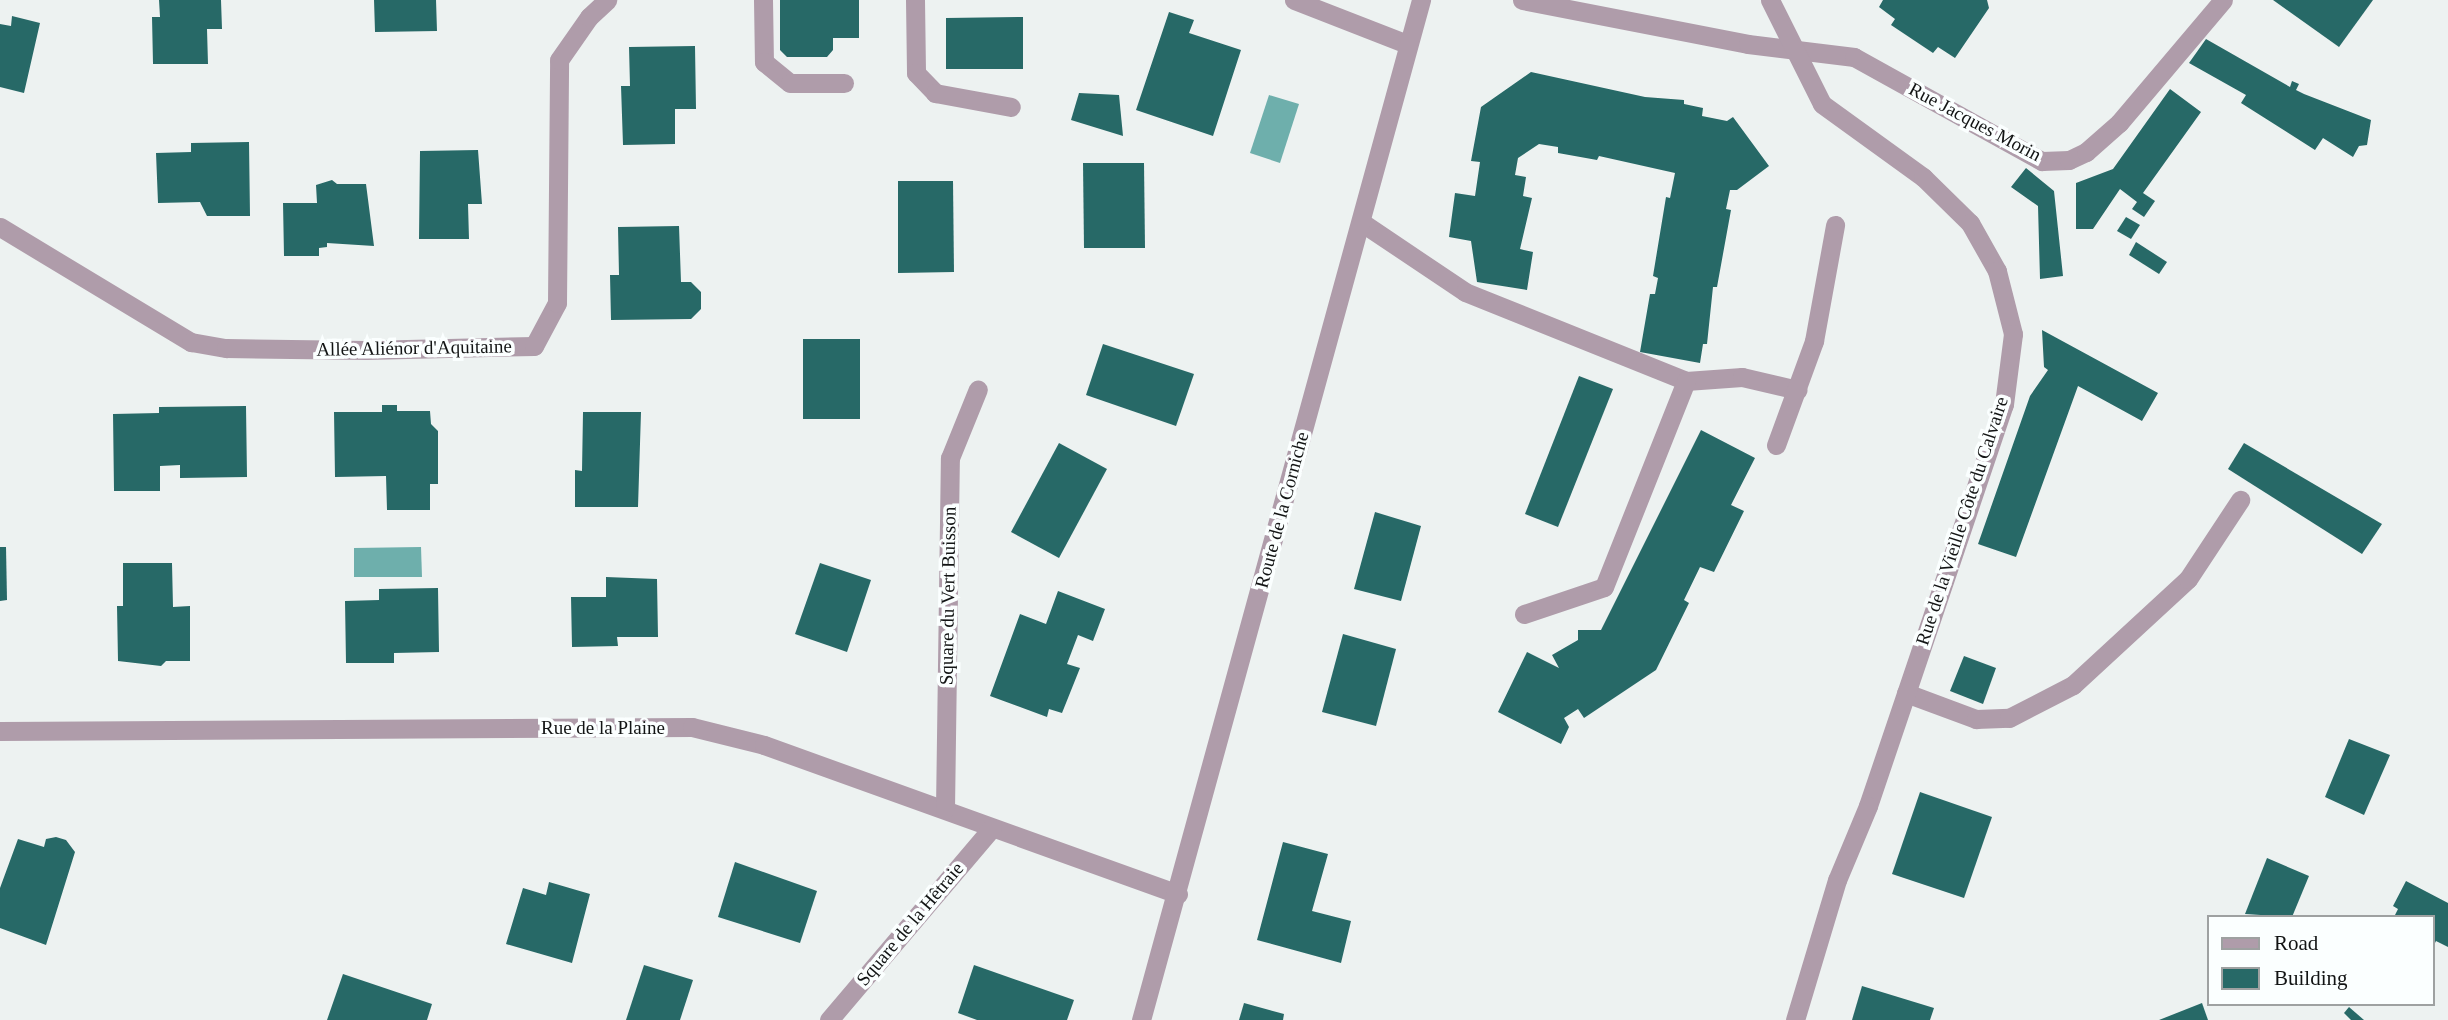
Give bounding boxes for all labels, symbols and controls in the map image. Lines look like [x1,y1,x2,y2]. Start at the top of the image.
street label: Rue Jacques Morin [1905,78,2045,166]
street label: Allée Aliénor d'Aquitaine [316,335,512,361]
street label: Rue de la Vieille Côte du Calvaire [1911,394,2013,648]
street label: Route de la Corniche [1250,429,1314,591]
street label: Square du Vert Buisson [935,506,961,686]
street label: Rue de la Plaine [541,717,665,739]
street label: Square de la Hêtraie [852,857,968,991]
legend [2206,915,2434,1006]
text: Road [2274,931,2318,955]
text: Building [2274,966,2348,990]

